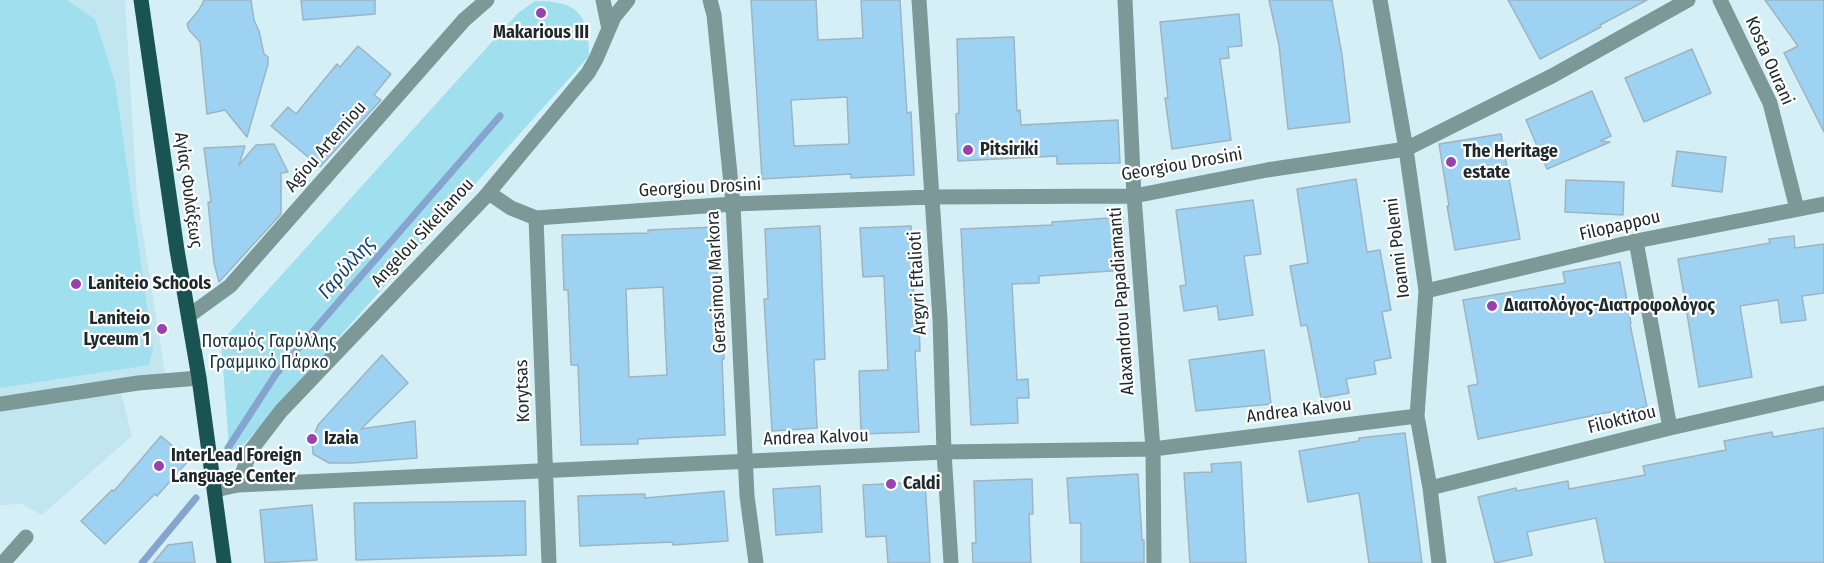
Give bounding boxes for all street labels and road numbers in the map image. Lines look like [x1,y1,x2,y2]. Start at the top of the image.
street label: Kosta Ourani [1740,13,1798,109]
street label: Agiou Artemiou [281,97,371,197]
street label: Αγίας Φυλάξεως [169,131,207,249]
street label: Georgiou Drosini [1120,144,1244,186]
street label: Angelou Sikelianou [367,174,479,292]
street label: Georgiou Drosini [638,174,762,202]
street label: Ioanni Polemi [1381,197,1415,299]
street label: Alaxandrou Papadiamanti [1105,206,1139,396]
street label: Filopappou [1578,206,1662,246]
street label: Gerasimou Markora [702,210,732,354]
street label: Argyri Eftalioti [904,230,932,336]
street label: Korytsas [511,359,535,423]
street label: Andrea Kalvou [1245,394,1353,428]
street label: Filoktitou [1586,401,1658,439]
street label: Andrea Kalvou [763,425,869,451]

